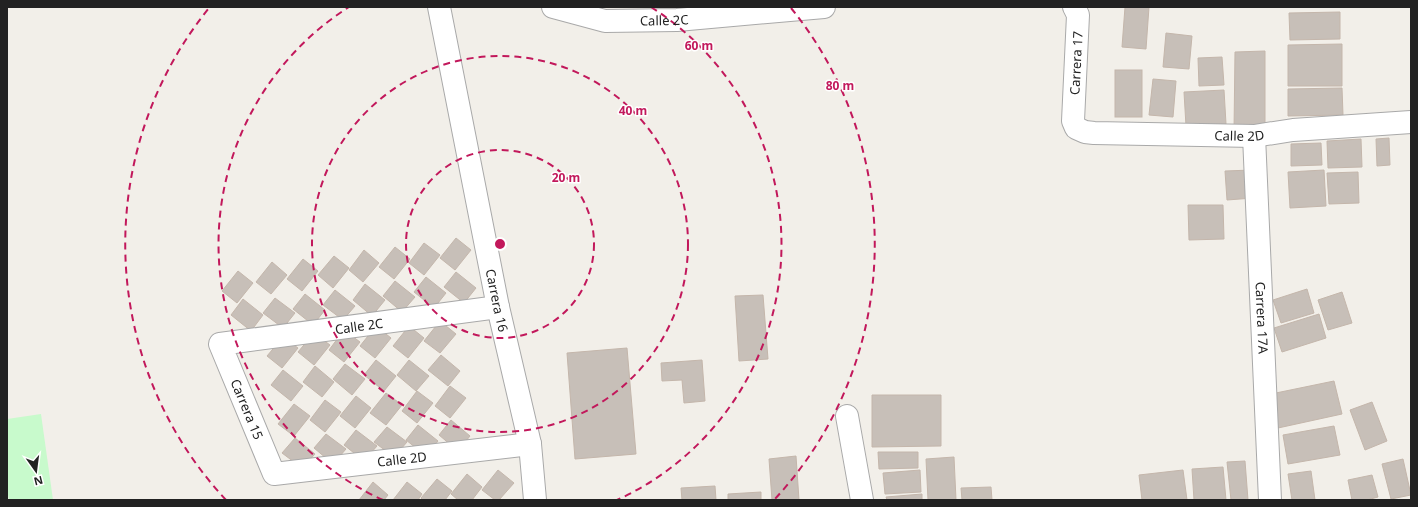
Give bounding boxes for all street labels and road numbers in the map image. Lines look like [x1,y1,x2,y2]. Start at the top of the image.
street label: Calle 2C [640,10,689,30]
street label: Carrera 17 [1065,31,1087,95]
street label: Calle 2D [1214,126,1266,145]
street label: Carrera 16 [482,267,513,334]
street label: Carrera 17A [1251,281,1273,355]
street label: Calle 2C [334,314,384,338]
street label: Carrera 15 [226,376,268,442]
street label: Calle 2D [376,447,428,471]

